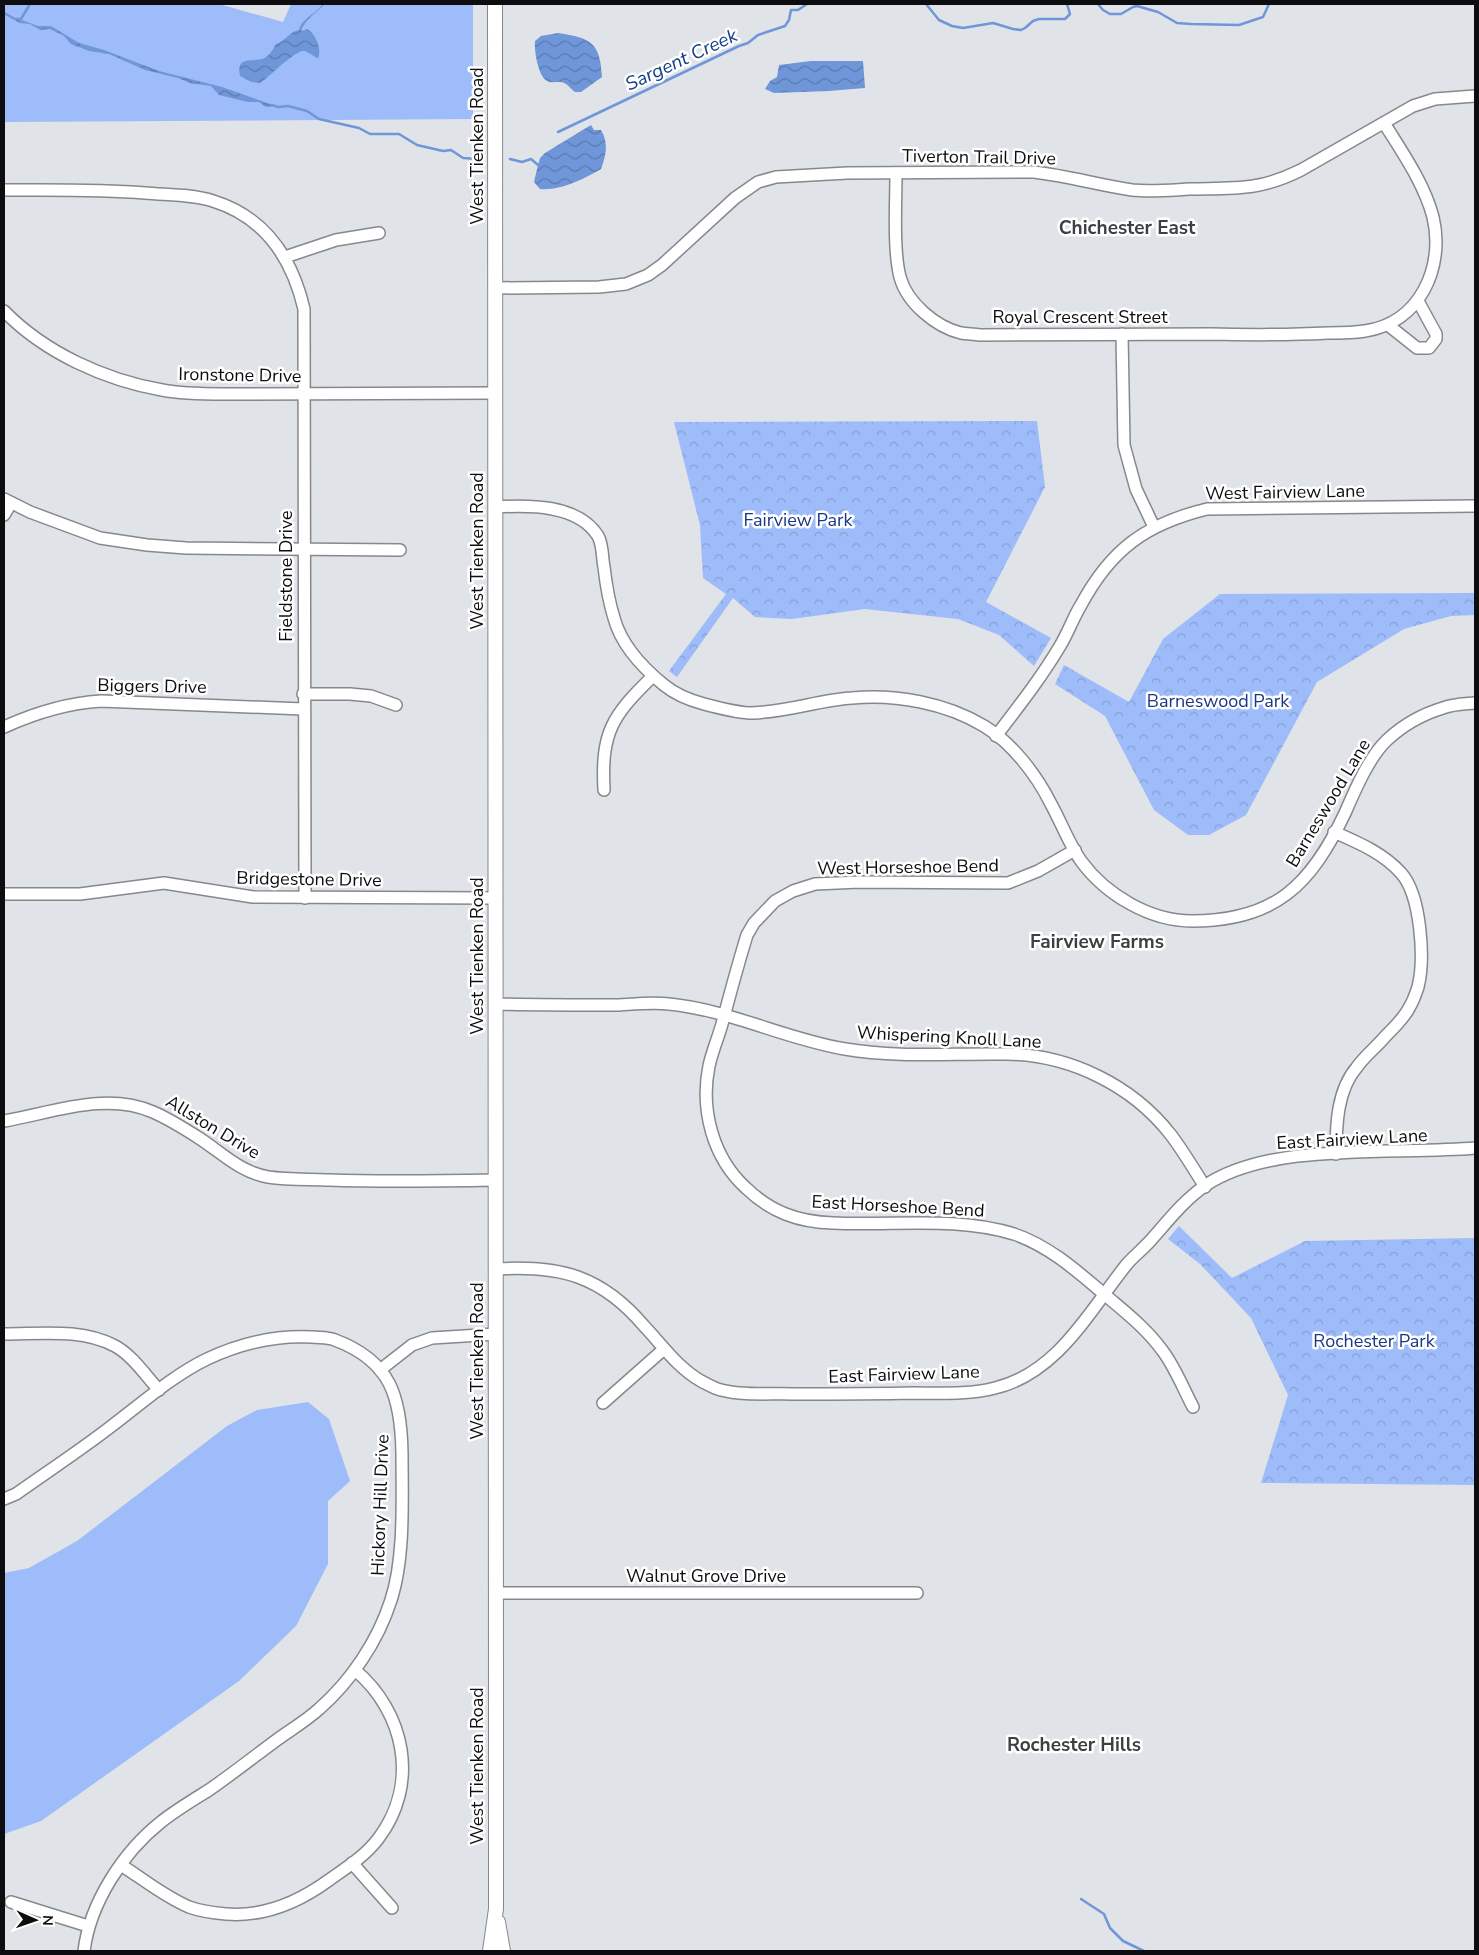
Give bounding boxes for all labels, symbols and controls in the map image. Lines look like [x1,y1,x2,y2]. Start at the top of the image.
water label: Sargent Creek [621,22,742,97]
street label: West Tienken Road [465,67,489,225]
street label: Tiverton Trail Drive [902,144,1056,170]
district label: Chichester East [1059,215,1196,241]
street label: Royal Crescent Street [993,305,1168,329]
street label: Ironstone Drive [178,362,302,388]
street label: West Tienken Road [465,472,489,630]
street label: West Fairview Lane [1205,479,1365,505]
park label: Fairview Park [744,508,853,532]
street label: Fieldstone Drive [274,510,298,642]
street label: Biggers Drive [97,673,207,699]
park label: Barneswood Park [1147,689,1290,713]
street label: Barneswood Lane [1280,734,1376,872]
street label: West Horseshoe Bend [817,853,999,881]
street label: Bridgestone Drive [236,866,382,892]
street label: West Tienken Road [465,877,489,1035]
district label: Fairview Farms [1030,929,1164,955]
street label: Whispering Knoll Lane [856,1020,1042,1054]
street label: Allston Drive [161,1089,265,1165]
street label: East Fairview Lane [1276,1123,1428,1155]
street label: East Horseshoe Bend [811,1189,985,1223]
street label: West Tienken Road [465,1282,489,1440]
park label: Rochester Park [1313,1329,1436,1353]
street label: East Fairview Lane [828,1359,980,1389]
street label: Hickory Hill Drive [366,1434,394,1576]
street label: Walnut Grove Drive [626,1564,786,1588]
street label: West Tienken Road [465,1687,489,1845]
district label: Rochester Hills [1007,1732,1141,1758]
north arrow [10,1895,60,1945]
text: N [38,1915,57,1926]

